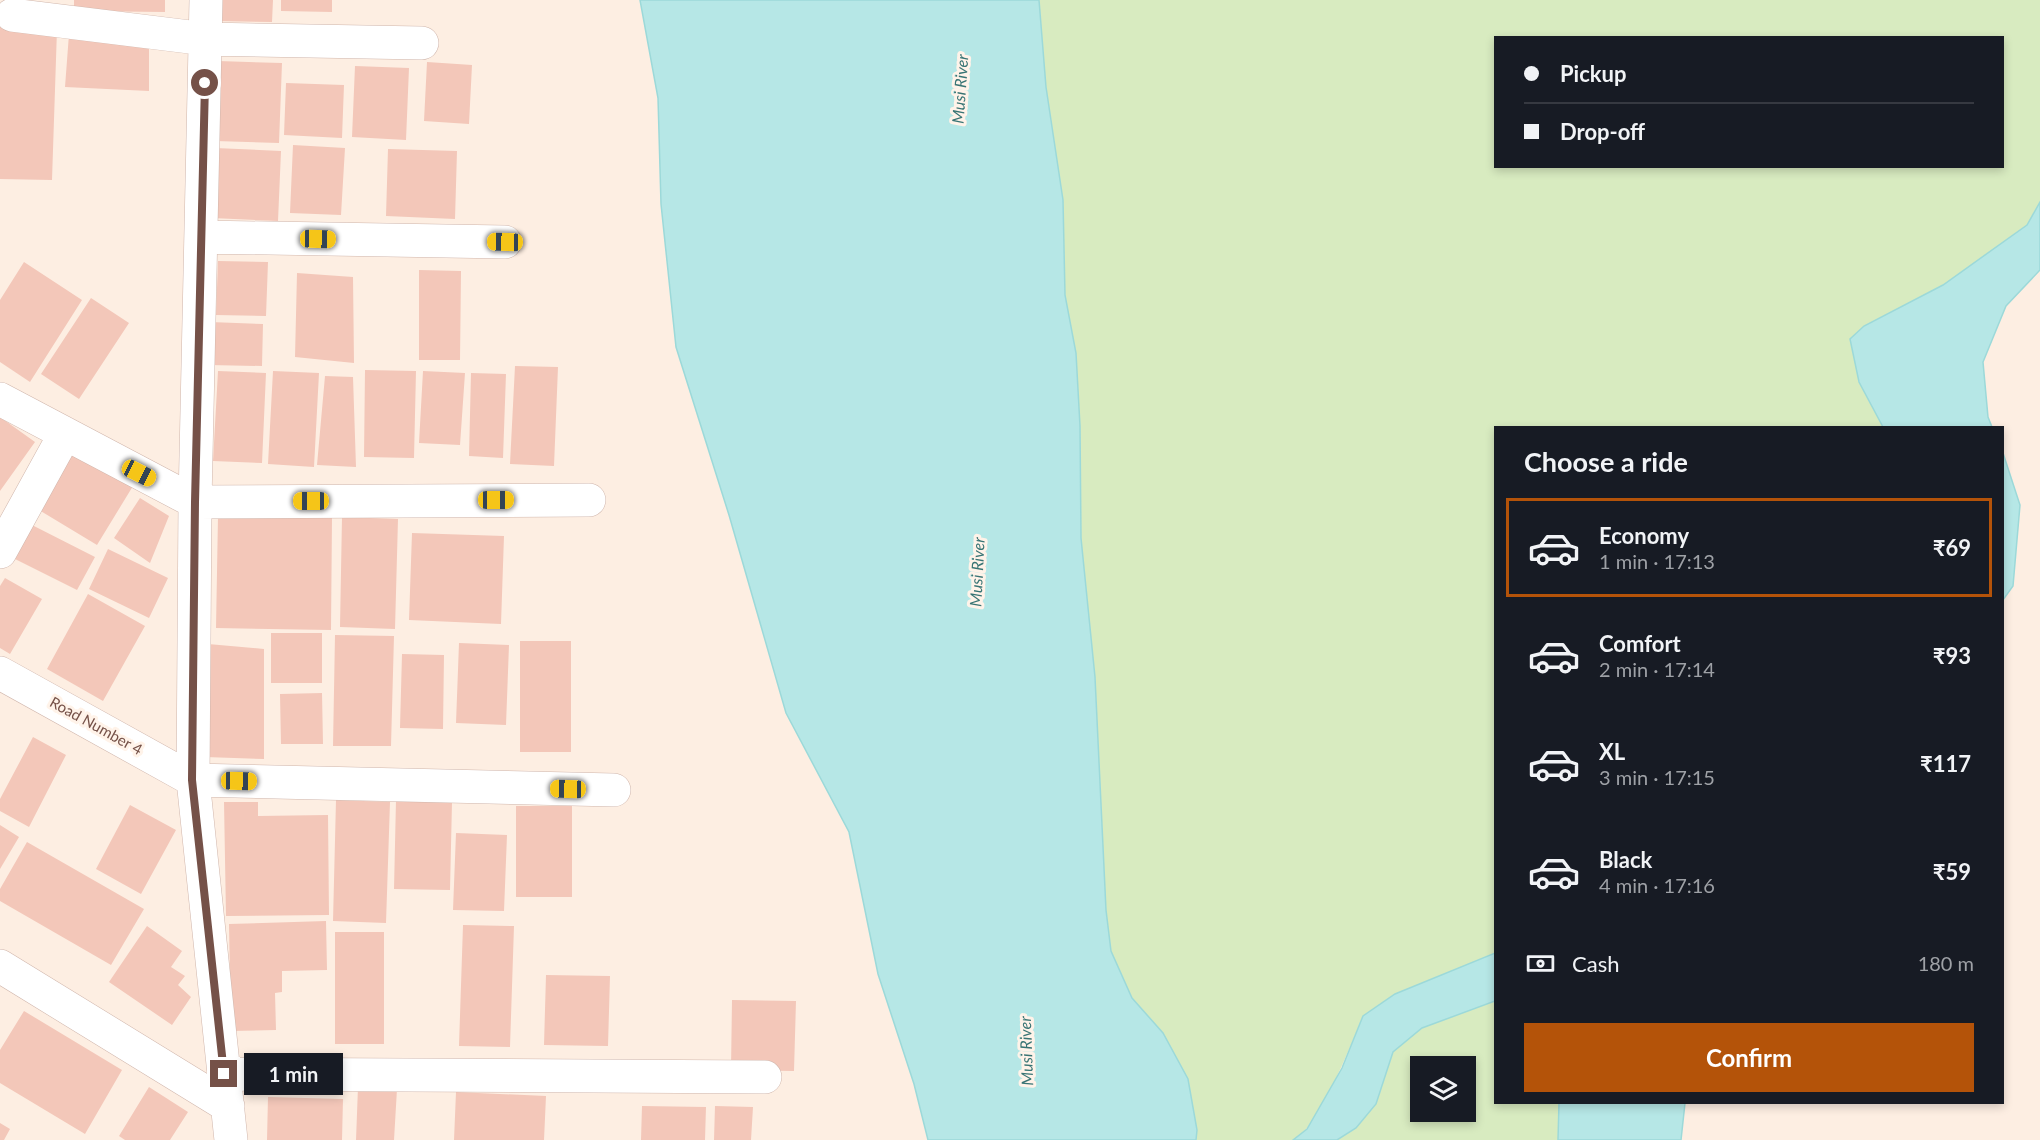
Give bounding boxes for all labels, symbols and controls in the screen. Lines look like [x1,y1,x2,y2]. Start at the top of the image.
water label: Musi River [948,53,971,124]
text: Pickup [1560,60,1626,87]
route start [191,69,218,96]
text: Drop-off [1560,118,1645,145]
car [300,230,336,248]
car [487,233,523,251]
text: Choose a ride [1524,445,1688,478]
car [119,457,159,489]
car [478,491,514,509]
car [293,492,329,510]
icon: car [1527,521,1581,575]
text: Economy [1599,522,1689,549]
text: ₹69 [1933,534,1971,561]
water label: Musi River [965,536,988,607]
text: 1 min · 17:13 [1599,549,1715,573]
icon: car [1527,629,1581,683]
text: Comfort [1599,630,1681,657]
text: ₹93 [1933,642,1971,669]
text: 2 min · 17:14 [1599,657,1715,681]
street label: Road Number 4 [47,692,146,758]
icon: car [1527,737,1581,791]
text: XL [1599,738,1625,765]
text: ₹117 [1920,750,1971,777]
text: 3 min · 17:15 [1599,765,1715,789]
car [221,772,257,790]
car [550,780,586,798]
icon: car [1527,845,1581,899]
text: Black [1599,846,1652,873]
text: ₹59 [1933,858,1971,885]
text: 4 min · 17:16 [1599,873,1715,897]
icon: cash [1524,947,1557,980]
text: Cash [1572,950,1619,977]
text: 180 m [1918,951,1974,975]
water label: Musi River [1015,1015,1036,1086]
button: Confirm [1524,1023,1974,1092]
callout: 1 min [245,1053,344,1095]
map controls [1410,1056,1476,1122]
button: layers [1410,1056,1476,1122]
route end [210,1060,237,1087]
text: 1 min [269,1062,318,1086]

